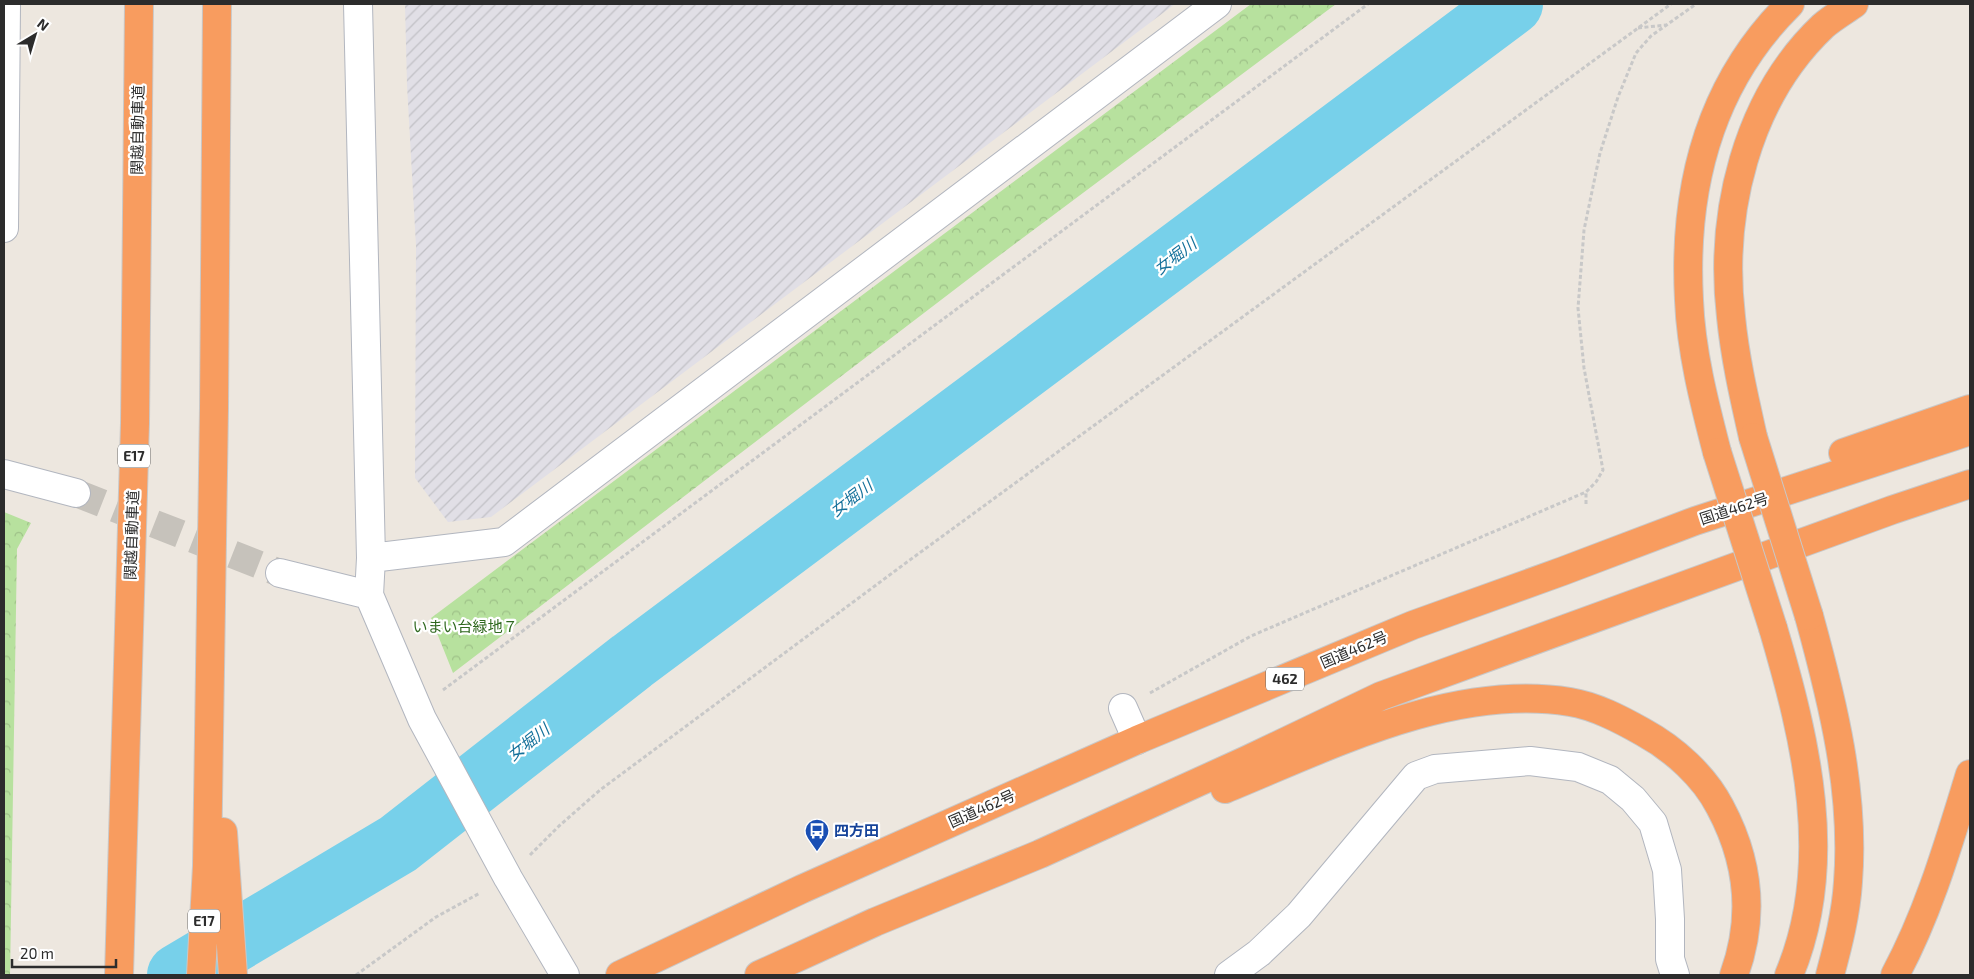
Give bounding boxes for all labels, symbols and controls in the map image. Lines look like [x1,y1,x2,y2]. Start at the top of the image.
north arrow [10,10,60,60]
text: N [34,15,53,34]
street label: 関越自動車道 [127,85,147,175]
water label: 女堀川 [1150,232,1201,278]
road number: E17 [118,444,150,468]
water label: 女堀川 [826,474,877,520]
street label: 国道462号 [1697,488,1770,528]
street label: 関越自動車道 [120,490,142,580]
park label: いまい台緑地７ [412,617,518,635]
street label: 国道462号 [1317,627,1390,671]
road number: 462 [1266,668,1304,691]
water label: 女堀川 [503,718,554,764]
street label: 国道462号 [945,785,1018,831]
bus stop icon: 四方田 [804,818,830,852]
place label: 四方田 [834,821,879,839]
road number: E17 [188,909,220,932]
scale bar [12,936,116,968]
text: 20 m [20,944,54,962]

